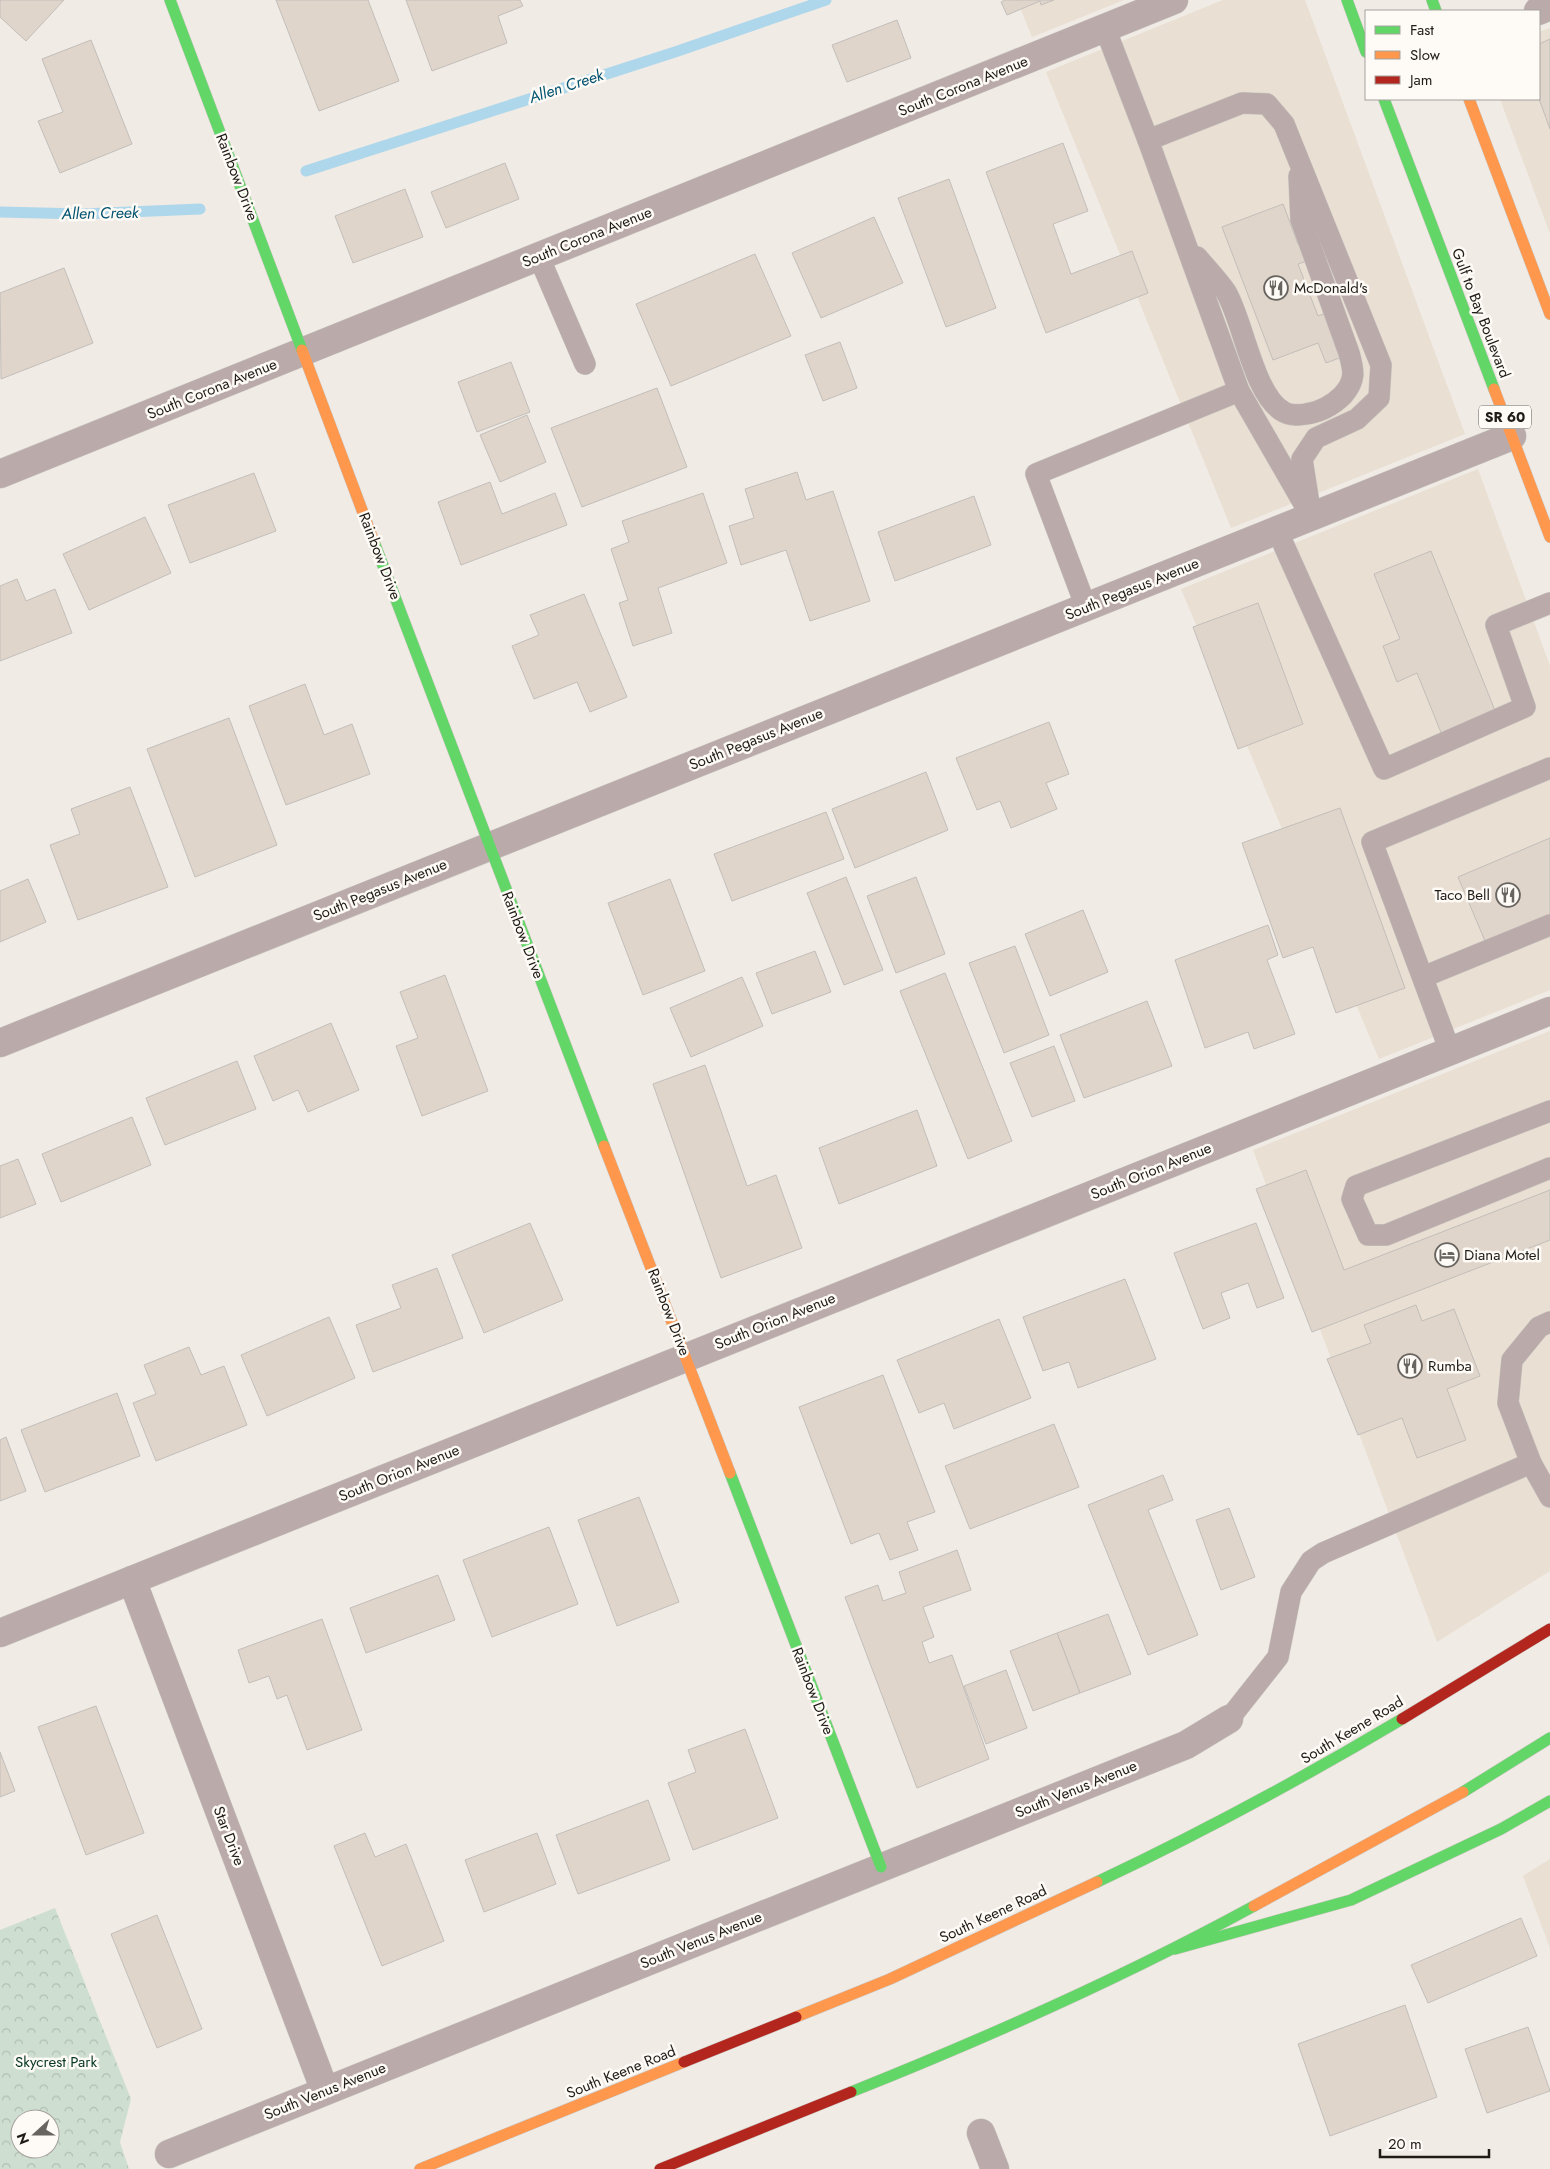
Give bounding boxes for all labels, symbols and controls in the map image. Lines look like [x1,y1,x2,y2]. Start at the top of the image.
legend [1365,10,1540,100]
text: Fast [1410,19,1434,41]
text: Slow [1410,44,1441,66]
street label: South Corona Avenue [895,50,1031,122]
water label: Allen Creek [525,63,607,109]
text: Jam [1408,69,1433,91]
street label: Rainbow Drive [210,130,264,224]
water label: Allen Creek [60,201,140,225]
street label: South Corona Avenue [519,201,655,273]
street label: Gulf to Bay Boulevard [1446,245,1516,381]
restaurant icon: McDonald's [1263,275,1289,301]
place label: McDonald's [1294,277,1368,299]
street label: South Corona Avenue [144,353,280,425]
road number: SR 60 [1479,406,1531,428]
street label: Rainbow Drive [353,509,407,603]
street label: South Pegasus Avenue [1062,552,1203,626]
street label: South Pegasus Avenue [686,702,827,776]
street label: South Pegasus Avenue [310,853,451,927]
restaurant icon: Taco Bell [1495,882,1521,908]
place label: Taco Bell [1434,884,1490,906]
street label: Rainbow Drive [496,888,550,982]
street label: South Orion Avenue [1087,1137,1215,1205]
hotel icon: Diana Motel [1434,1242,1460,1268]
place label: Diana Motel [1464,1244,1540,1266]
street label: Rainbow Drive [642,1265,696,1359]
street label: South Orion Avenue [711,1287,839,1355]
restaurant icon: Rumba [1397,1353,1423,1379]
place label: Rumba [1428,1355,1472,1377]
street label: South Orion Avenue [335,1439,463,1507]
street label: Rainbow Drive [786,1644,840,1738]
street label: South Keene Road [1297,1691,1407,1769]
street label: South Venus Avenue [1012,1754,1141,1823]
street label: Star Drive [208,1803,250,1869]
street label: South Keene Road [936,1879,1050,1949]
street label: South Venus Avenue [637,1905,766,1974]
street label: South Keene Road [563,2040,679,2104]
park label: Skycrest Park [15,2051,97,2073]
street label: South Venus Avenue [261,2056,390,2125]
north arrow [10,2109,60,2159]
scale bar [1380,2126,1489,2158]
text: N [12,2130,34,2147]
text: 20 m [1388,2133,1422,2155]

